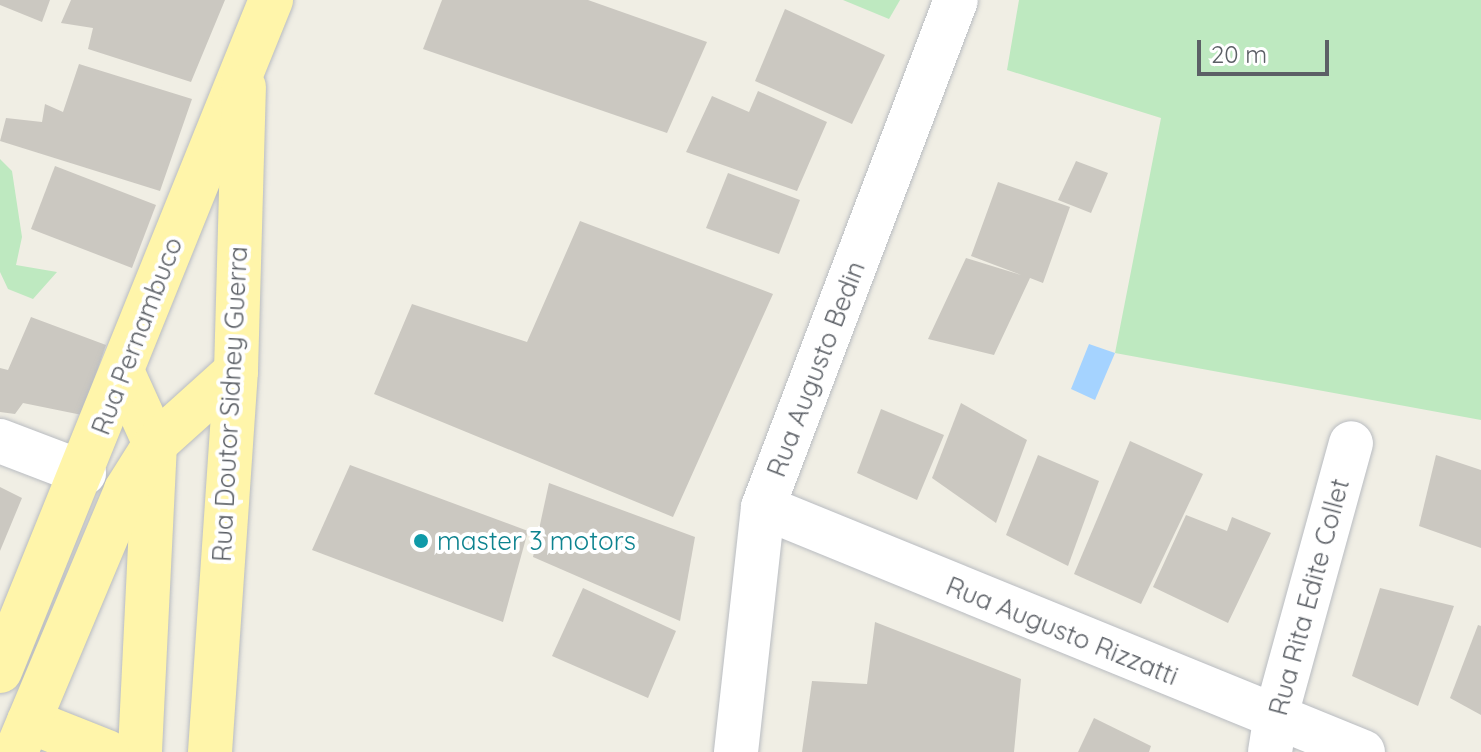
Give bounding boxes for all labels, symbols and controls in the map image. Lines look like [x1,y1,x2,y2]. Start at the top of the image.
scale bar [1201,24,1333,74]
text: 20 m [1211,39,1267,69]
street label: Rua Pernambuco [85,233,189,439]
street label: Rua Doutor Sidney Guerra [206,245,254,563]
street label: Rua Augusto Bedin [761,257,871,481]
street label: Rua Rita Edite Collet [1262,475,1356,719]
place label: master 3 motors [437,525,636,557]
marker: master 3 motors [412,532,430,550]
street label: Rua Augusto Rizzatti [942,570,1182,692]

